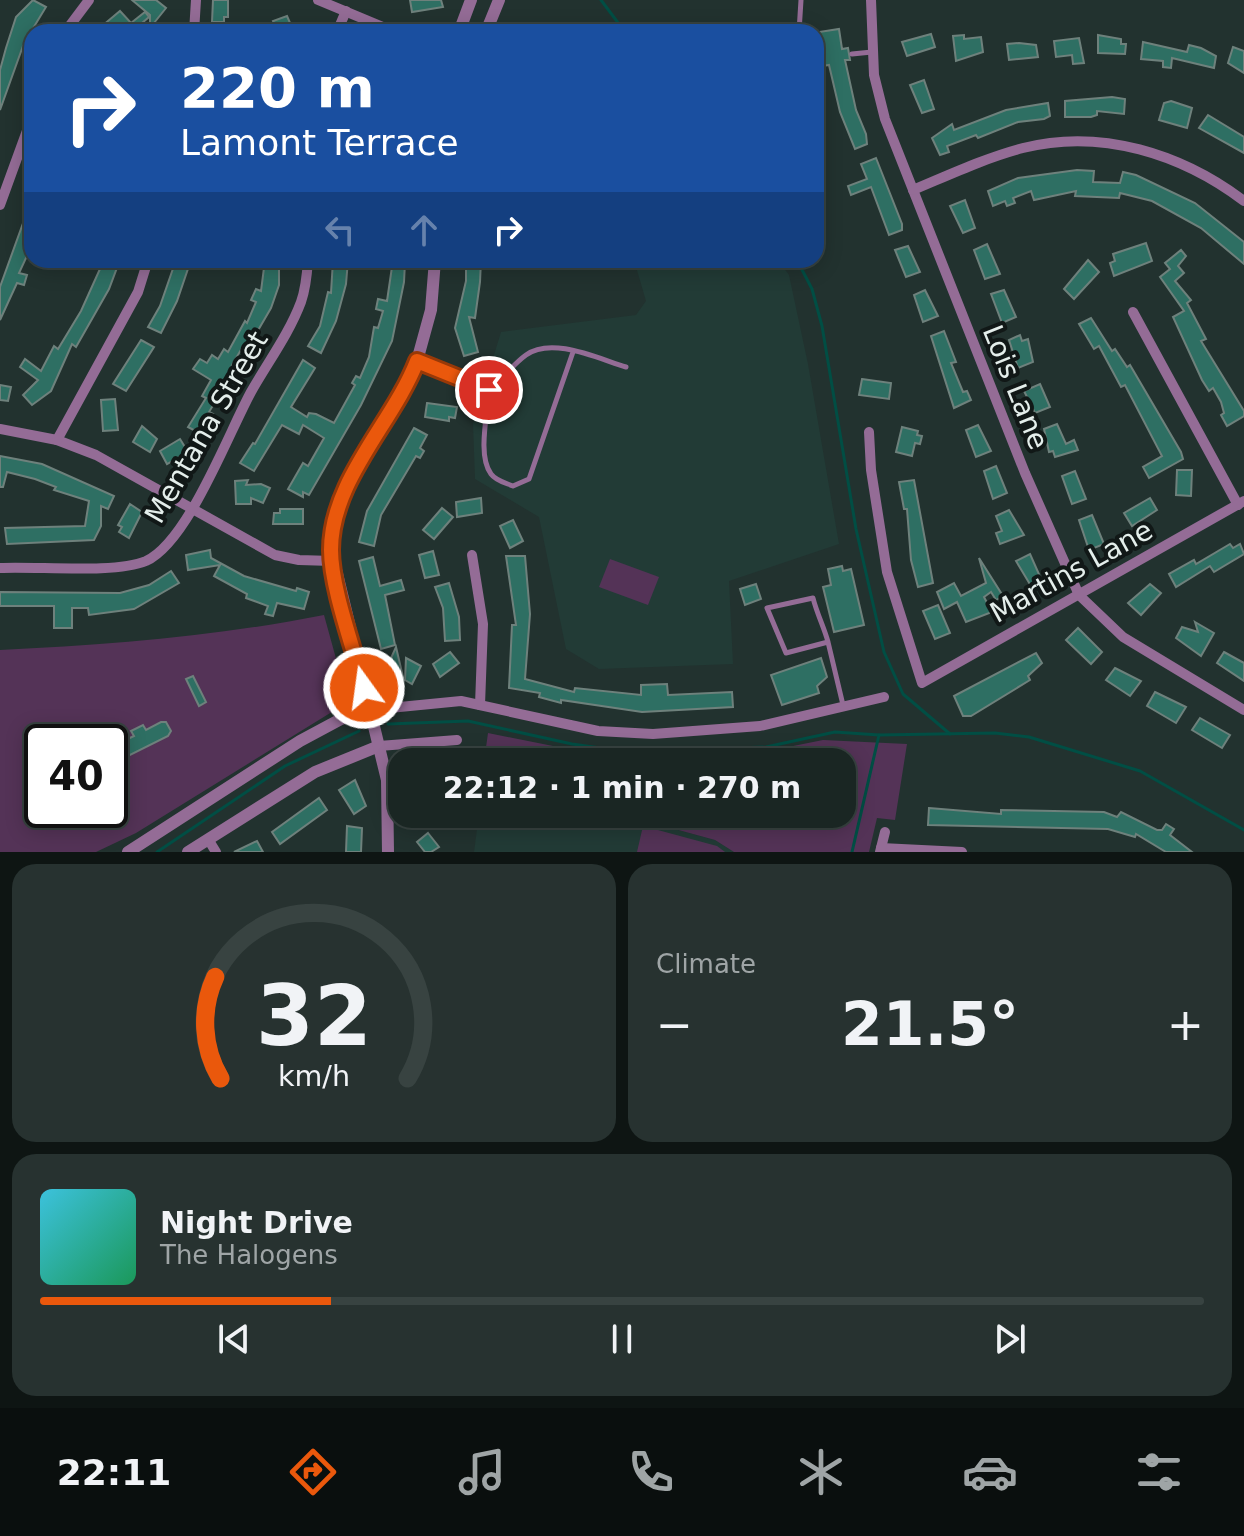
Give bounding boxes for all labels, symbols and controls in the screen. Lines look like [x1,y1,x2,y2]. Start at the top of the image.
text: 220 m [180,55,375,120]
icon: right [48,56,152,160]
text: Lamont Terrace [180,122,459,163]
icon: left [318,208,362,252]
icon: ahead [402,208,446,252]
icon: right [486,208,530,252]
street label: Lois Lane [976,320,1055,454]
street label: Mentana Street [138,325,275,529]
pin [455,356,523,424]
icon: arrive [467,368,511,412]
street label: Martins Lane [984,513,1158,630]
position arrow [322,646,406,730]
speed limit sign: 40 [24,724,128,828]
text: 22:12 · 1 min · 270 m [443,770,801,805]
text: Climate [656,949,756,979]
text: 32 [256,968,372,1065]
text: 21.5° [841,989,1019,1059]
text: − [656,999,693,1050]
text: + [1167,999,1204,1050]
text: km/h [278,1059,350,1093]
text: Night Drive [160,1205,353,1240]
text: The Halogens [160,1240,338,1270]
icon: previous [212,1317,256,1361]
icon: pause [600,1317,644,1361]
icon: next [988,1317,1032,1361]
icon: directions [285,1444,341,1500]
icon: music [454,1444,510,1500]
icon: phone [623,1444,679,1500]
icon: climate [793,1444,849,1500]
icon: car [962,1444,1018,1500]
icon: filters [1131,1444,1187,1500]
text: 22:11 [57,1452,171,1493]

